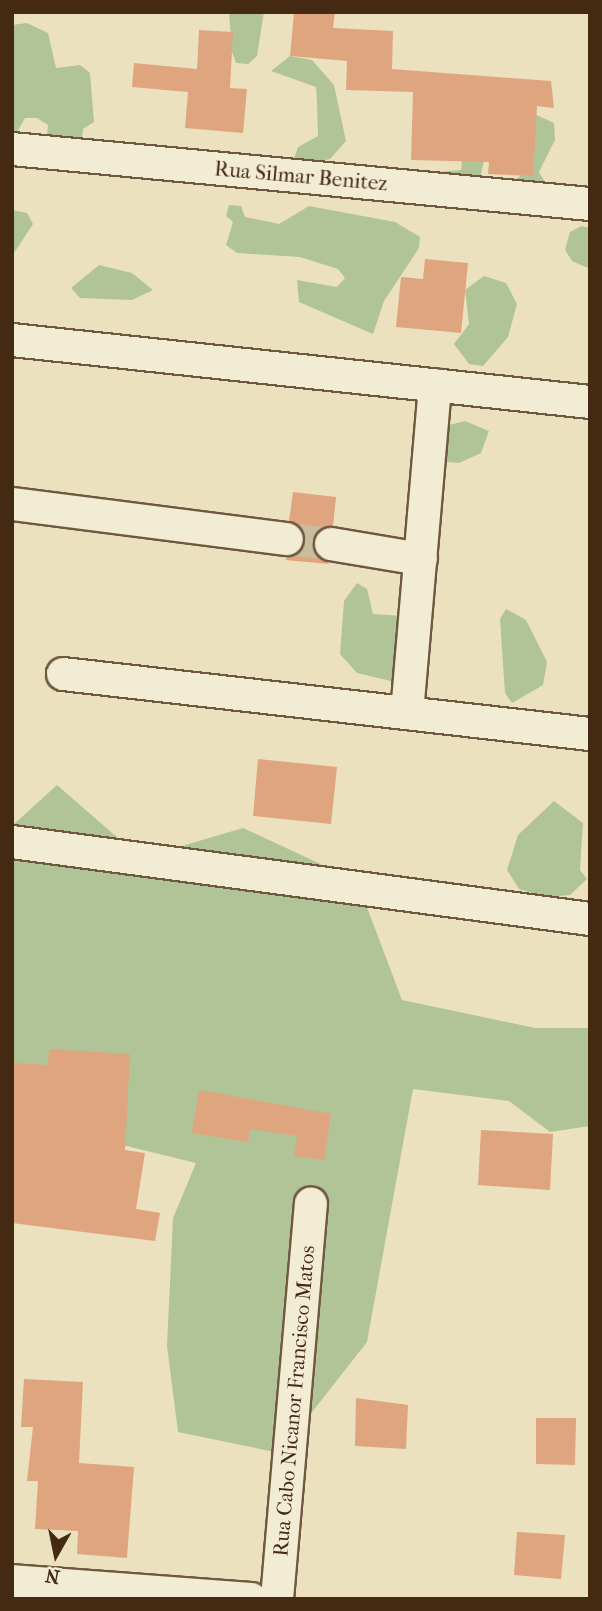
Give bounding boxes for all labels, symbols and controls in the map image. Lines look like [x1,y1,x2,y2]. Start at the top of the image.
street label: Rua Silmar Benitez [213,156,389,196]
street label: Rua Cabo Nicanor Francisco Matos [268,1244,320,1558]
north arrow [21,1520,91,1590]
text: N [44,1564,62,1588]

